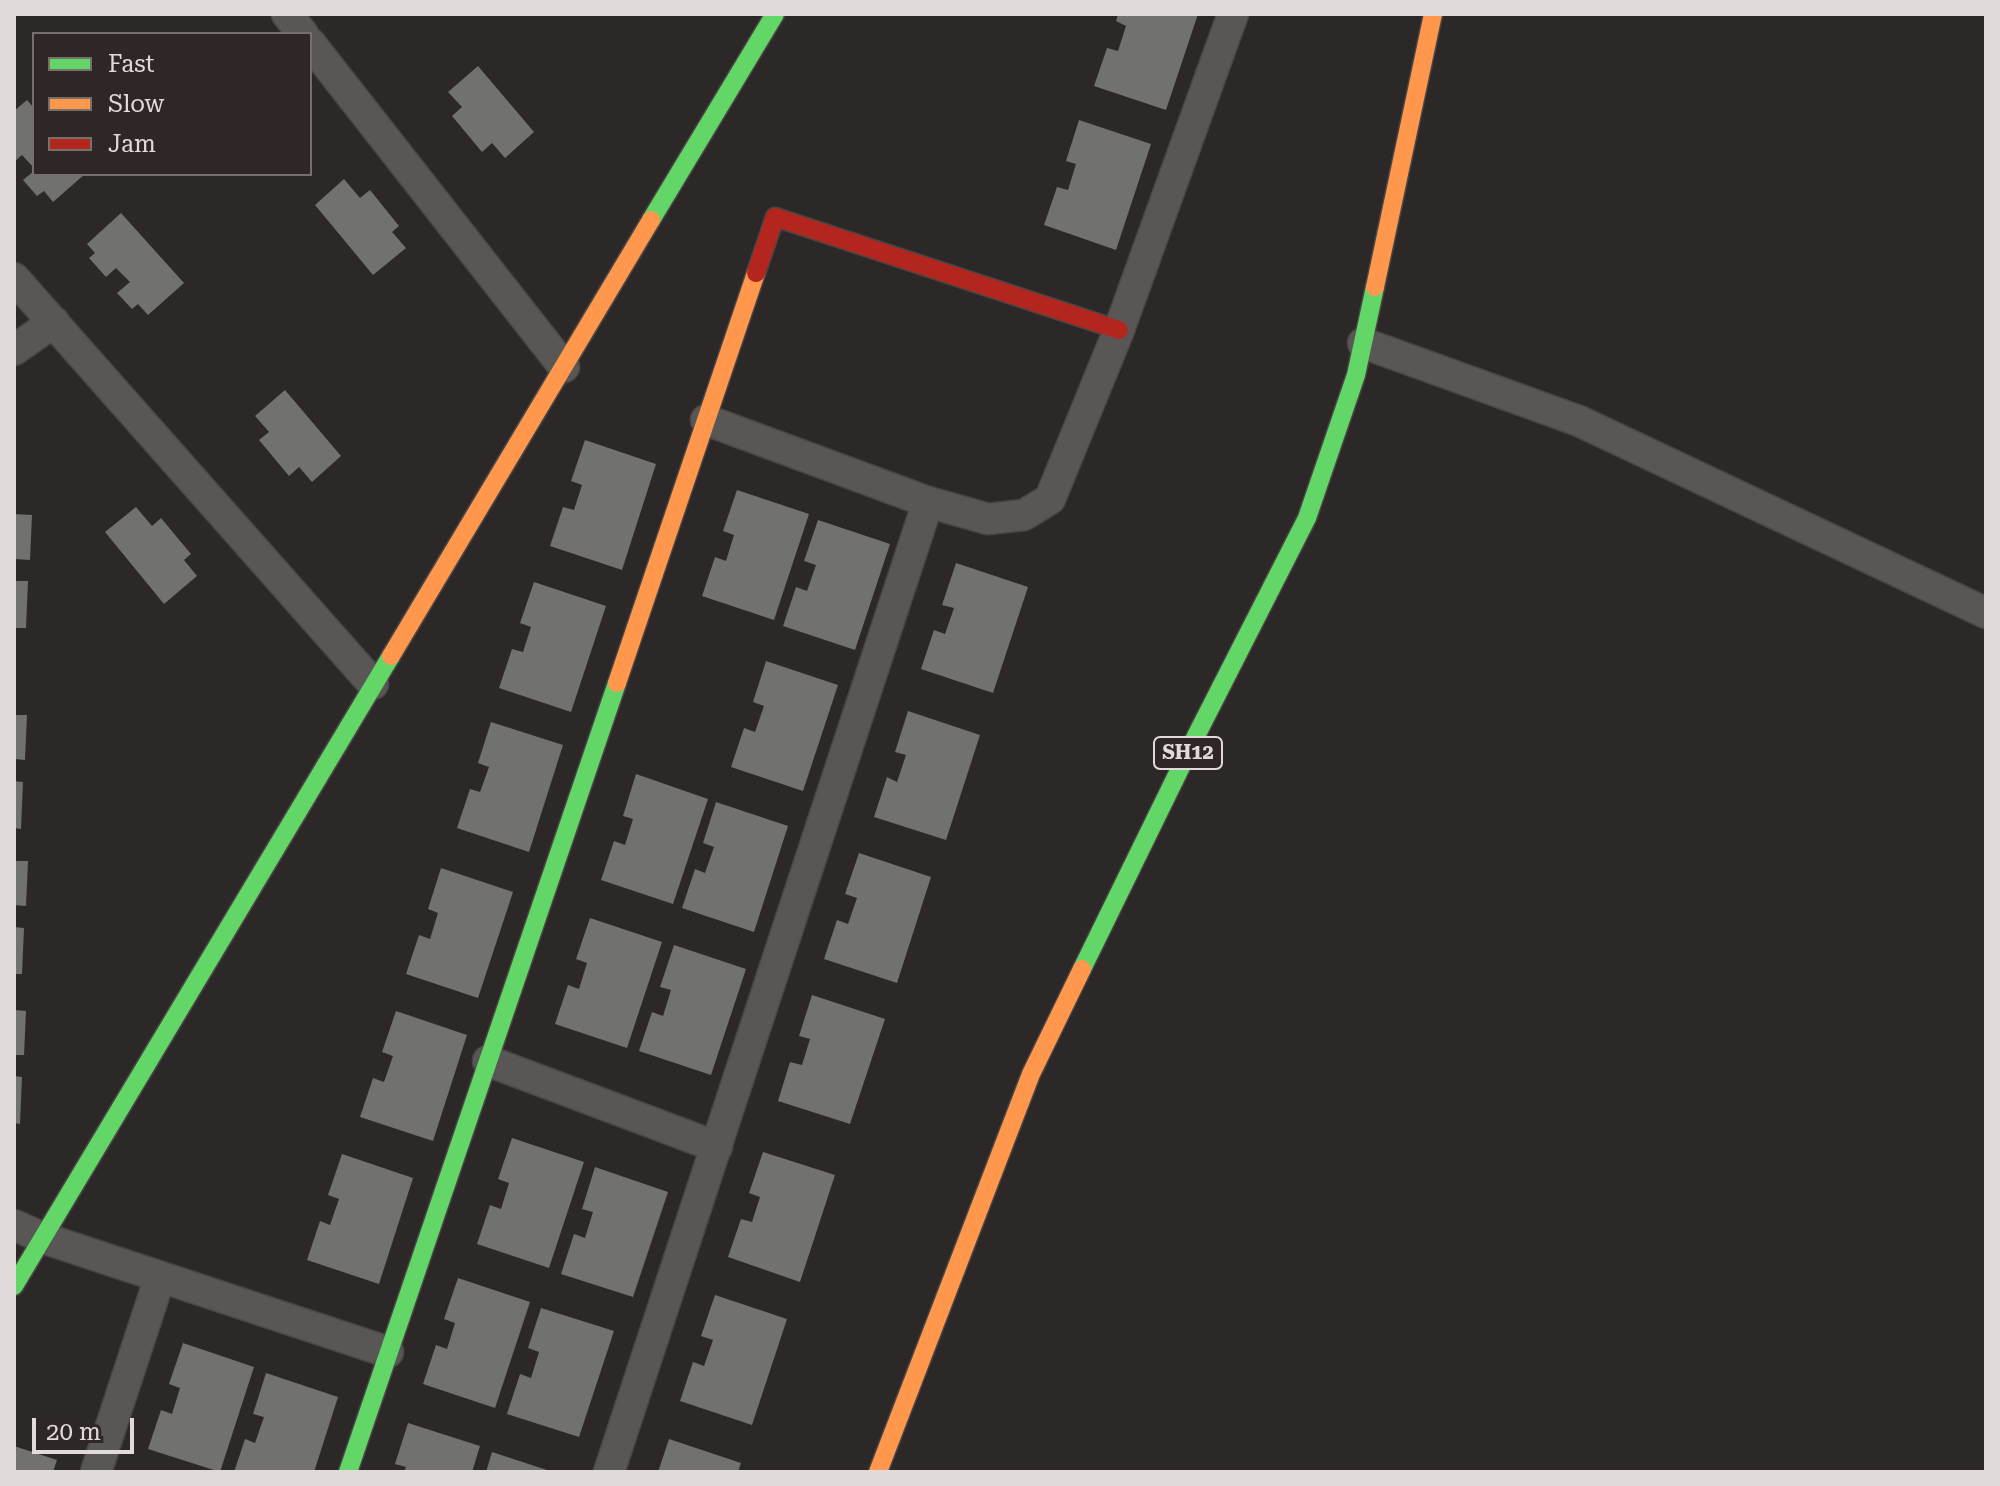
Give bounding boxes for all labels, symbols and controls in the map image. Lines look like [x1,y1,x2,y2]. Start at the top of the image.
legend [32,32,312,176]
text: Fast [108,50,155,78]
text: Slow [108,90,164,118]
text: Jam [108,130,156,158]
road number: SH12 [1154,737,1222,769]
scale bar [36,1402,138,1452]
text: 20 m [46,1418,101,1446]

